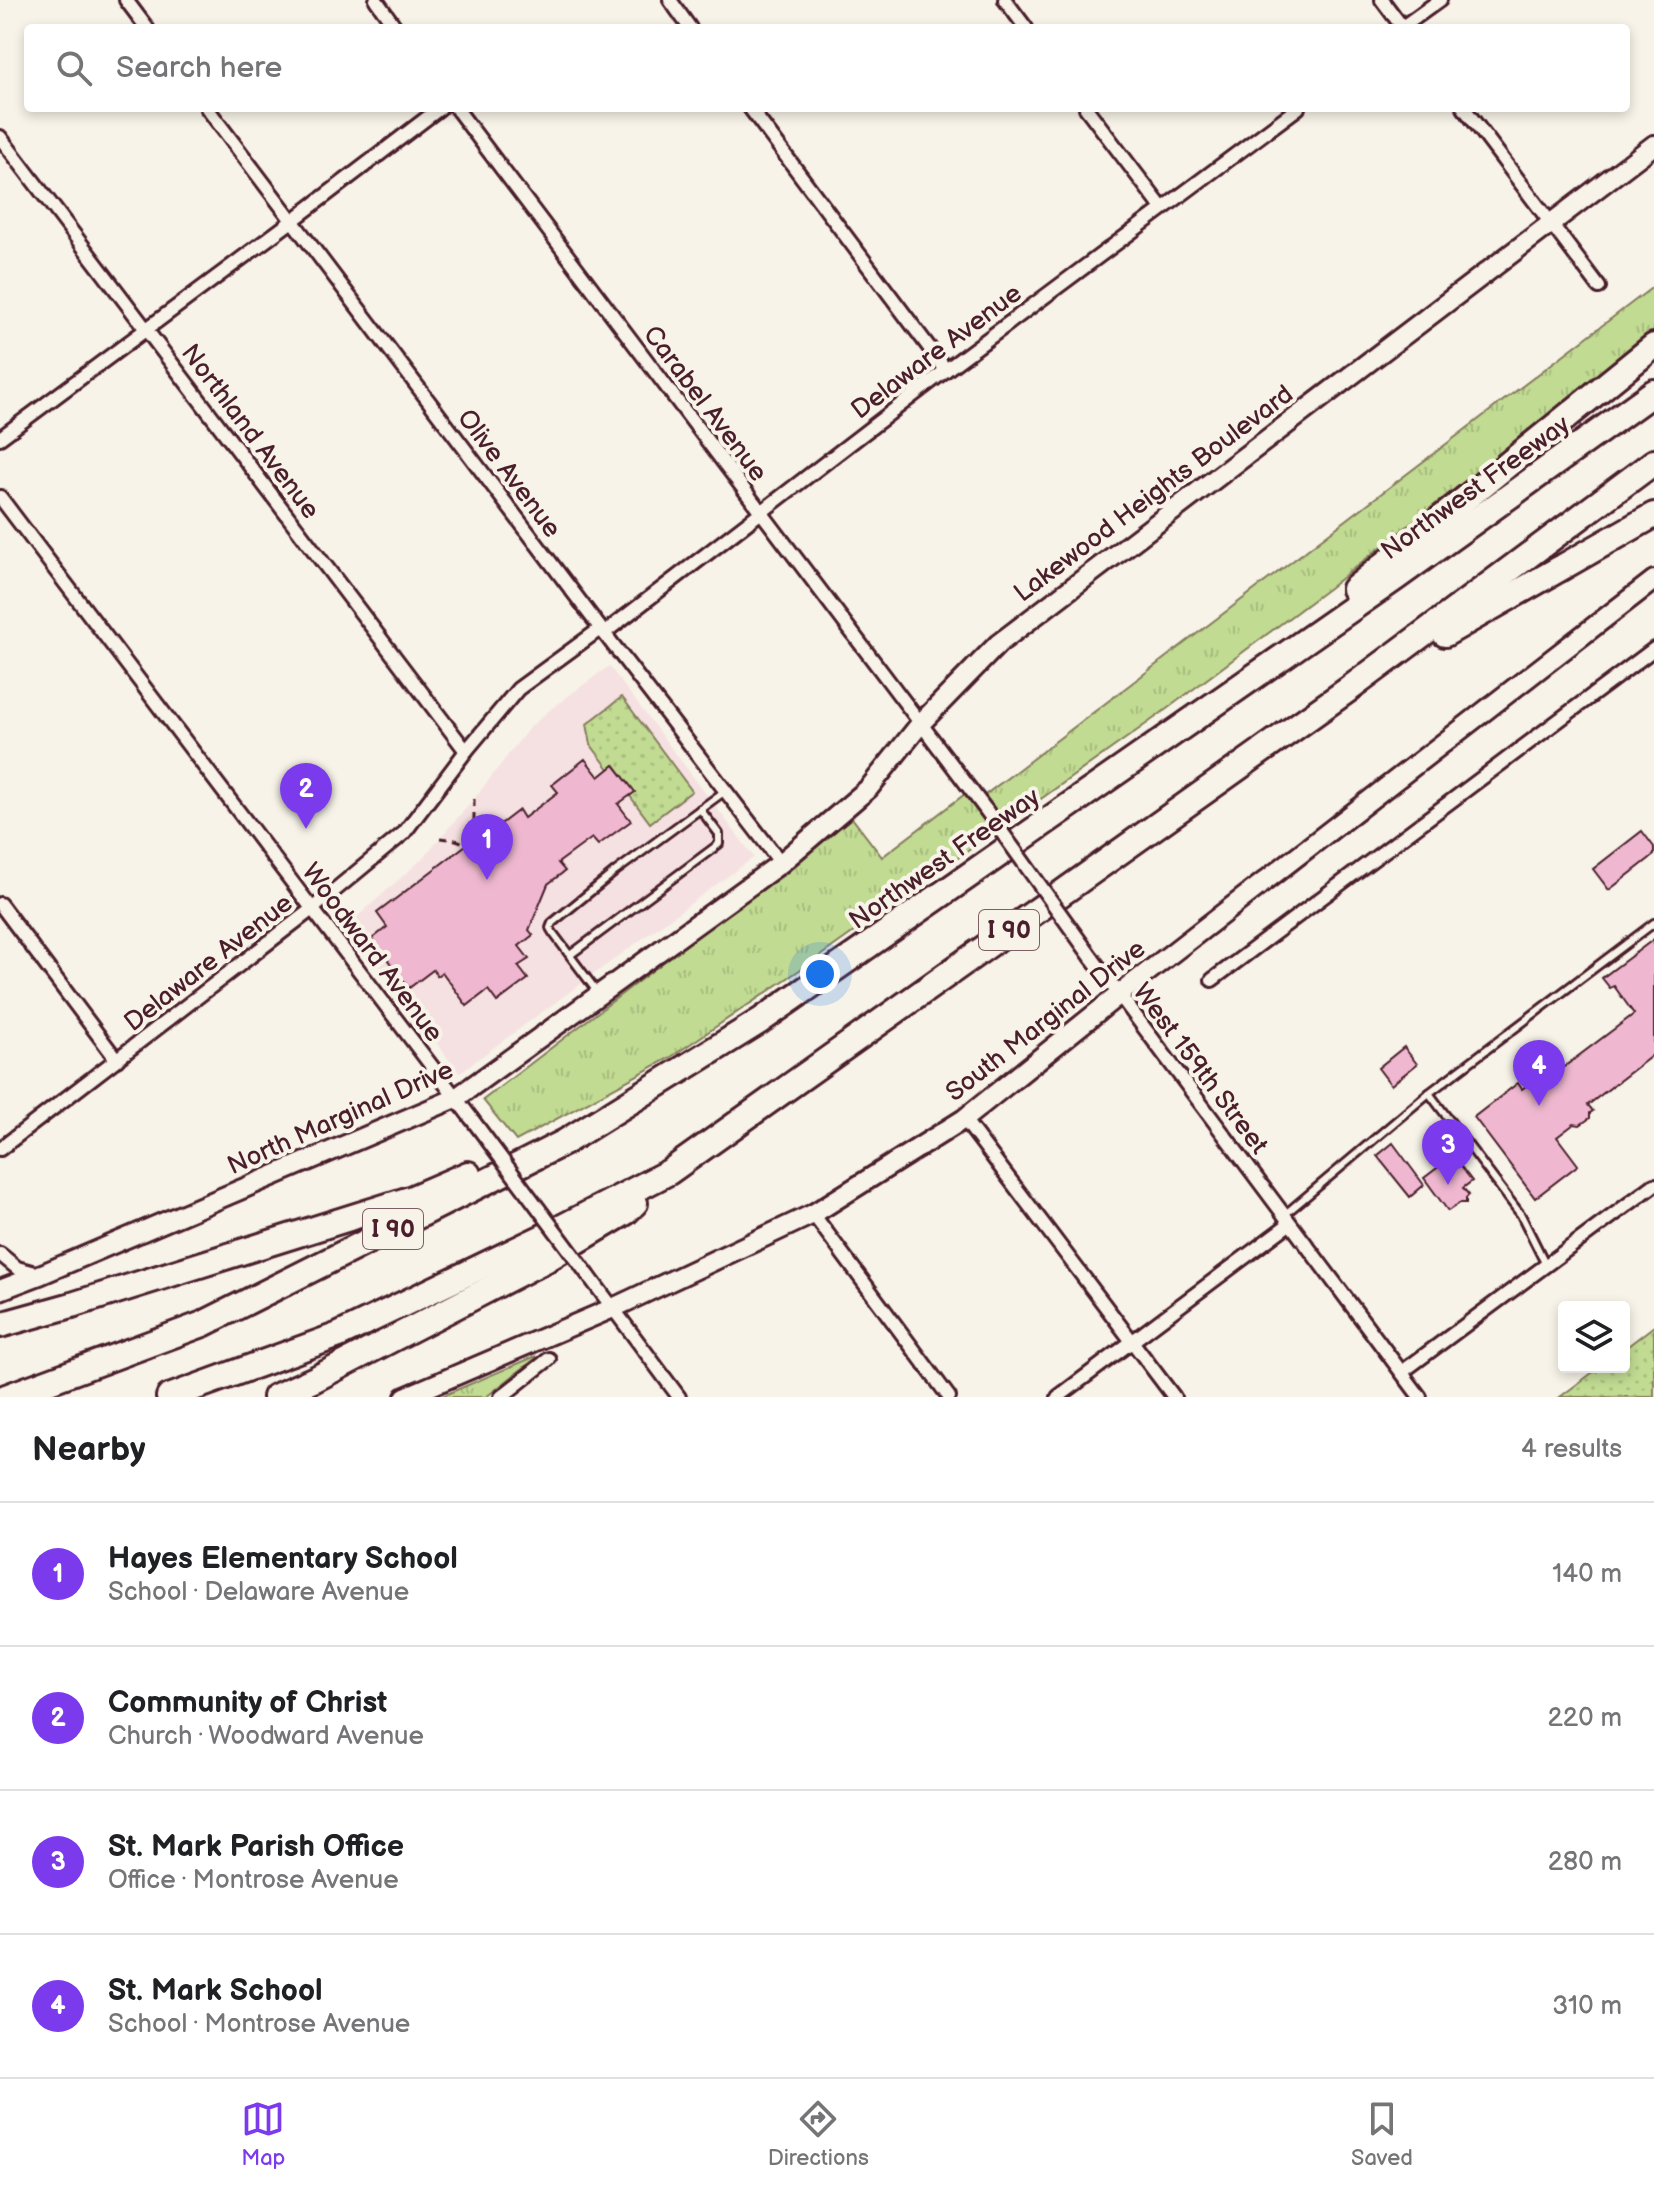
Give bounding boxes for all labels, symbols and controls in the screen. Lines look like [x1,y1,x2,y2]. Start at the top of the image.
search box [24,24,1630,112]
icon: search [52,46,96,90]
text: Search here [116,50,282,86]
street label: Delaware Avenue [846,278,1028,426]
street label: Carabel Avenue [636,320,773,488]
street label: Northland Avenue [174,339,326,525]
street label: Lakewood Heights Boulevard [1008,379,1299,609]
street label: Olive Avenue [450,404,567,544]
street label: Northwest Freeway [1375,409,1576,567]
pin: 2 [280,763,332,829]
street label: Northwest Freeway [844,782,1046,937]
pin: 1 [461,814,513,880]
street label: Woodward Avenue [295,857,449,1048]
street label: Delaware Avenue [119,888,299,1038]
road number: I 90 [979,910,1039,950]
street label: South Marginal Drive [940,934,1152,1109]
your location [800,954,840,994]
street label: West 159th Street [1126,977,1274,1160]
pin: 4 [1513,1040,1565,1106]
street label: North Marginal Drive [223,1055,458,1182]
pin: 3 [1422,1119,1474,1185]
road number: I 90 [363,1209,423,1249]
map controls [1558,1301,1630,1373]
button: layers [1558,1301,1630,1373]
text: Nearby [32,1429,146,1470]
text: 4 results [1521,1434,1622,1465]
text: Hayes Elementary School [108,1541,458,1577]
text: 1 [53,1559,63,1590]
text: 140 m [1552,1559,1622,1590]
text: School · Delaware Avenue [108,1577,409,1608]
text: Community of Christ [108,1685,387,1721]
text: 2 [50,1703,66,1734]
text: 220 m [1548,1703,1622,1734]
text: Church · Woodward Avenue [108,1721,424,1752]
text: St. Mark Parish Office [108,1829,404,1865]
text: 3 [50,1847,66,1878]
text: 280 m [1548,1847,1622,1878]
text: Office · Montrose Avenue [108,1865,399,1896]
text: St. Mark School [108,1973,323,2009]
text: 4 [50,1991,66,2022]
text: 310 m [1552,1991,1622,2022]
text: School · Montrose Avenue [108,2009,410,2040]
tab: Map [241,2097,285,2172]
tab: Directions [768,2097,869,2172]
tab: Saved [1351,2097,1413,2172]

